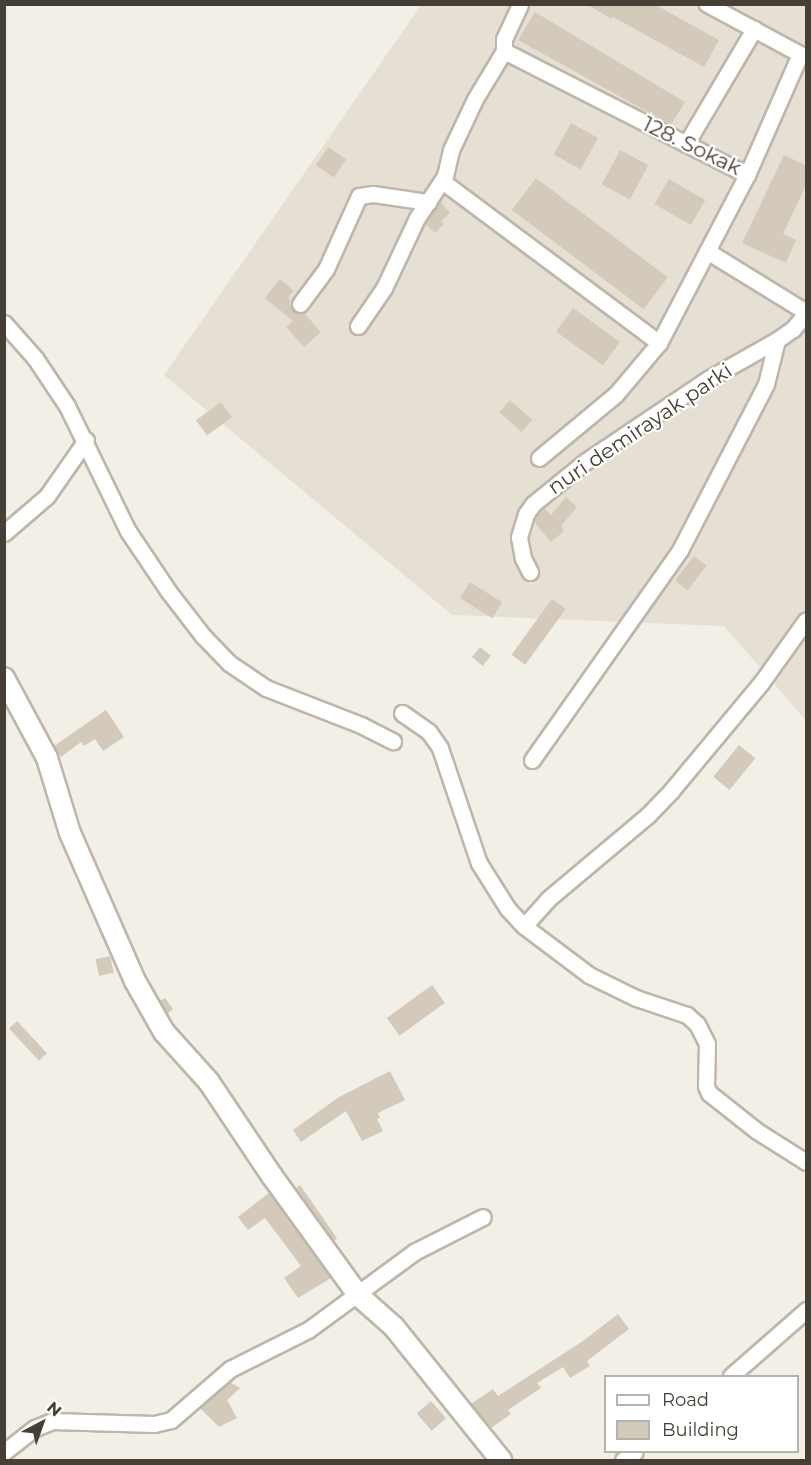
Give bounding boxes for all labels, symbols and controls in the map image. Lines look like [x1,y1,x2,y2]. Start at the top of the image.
street label: 128. Sokak [639,111,745,181]
street label: nuri demirayak parki [543,358,737,500]
legend [604,1375,799,1453]
text: Road [662,1389,709,1411]
north arrow [12,1393,72,1453]
text: N [43,1398,65,1420]
text: Building [662,1419,739,1441]

